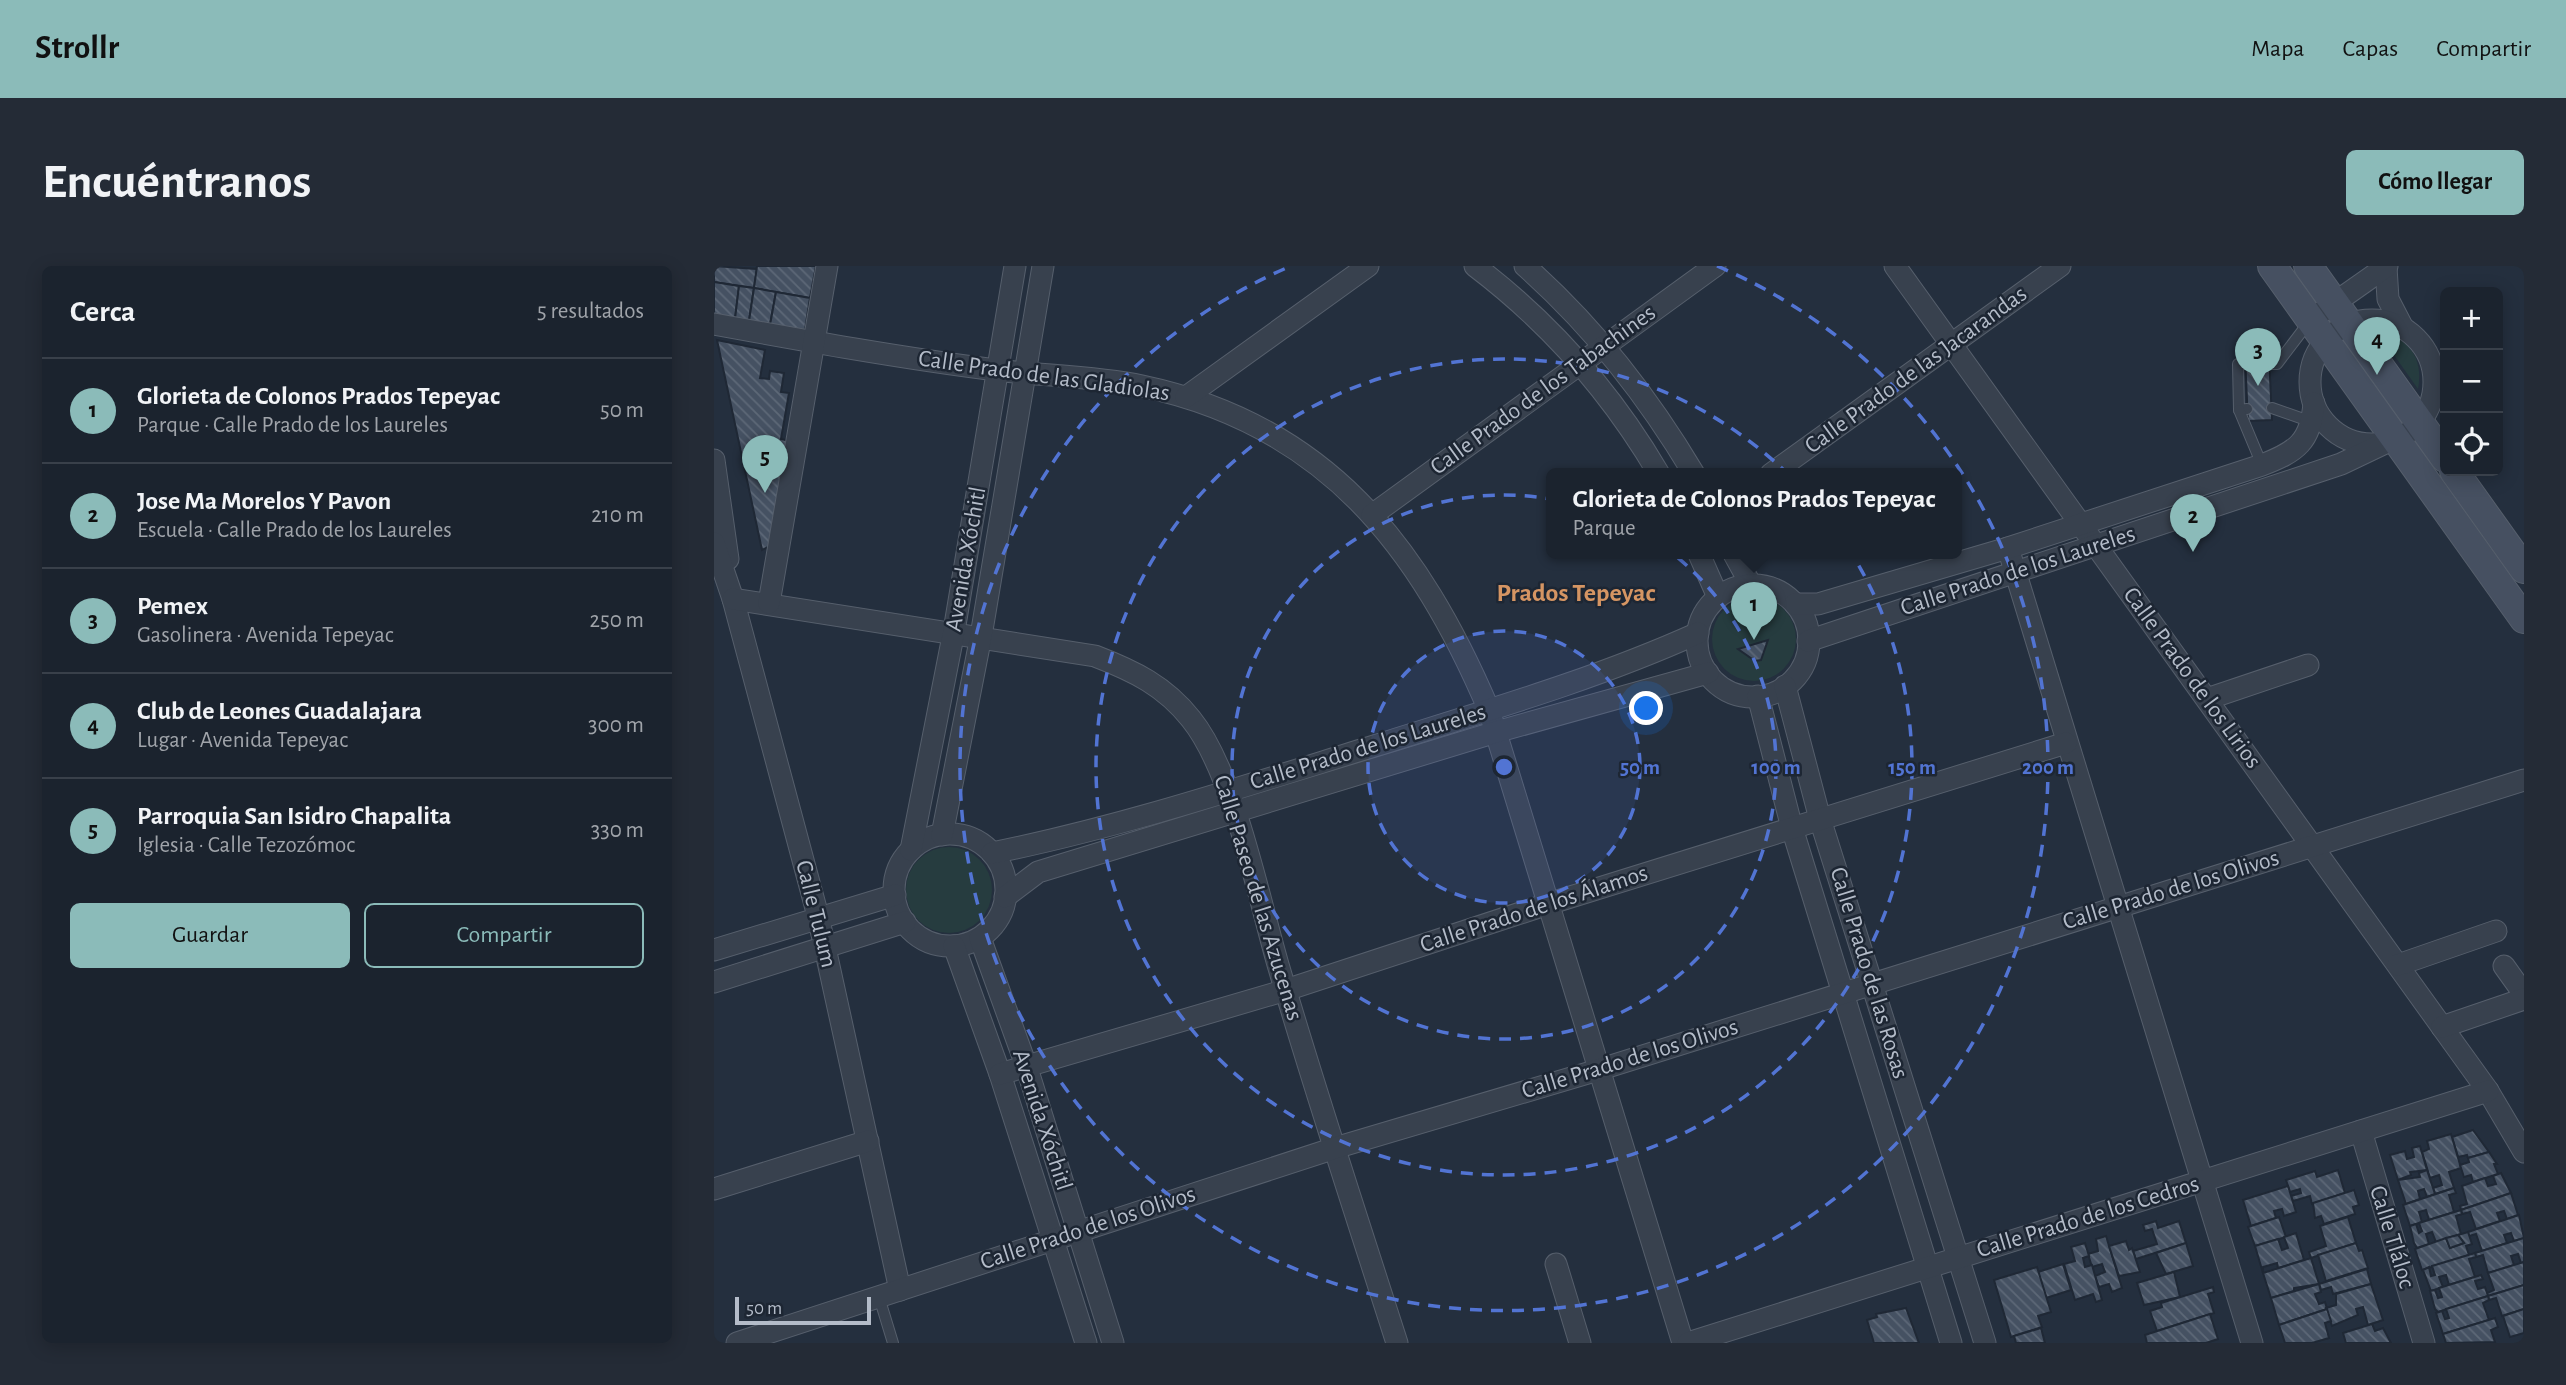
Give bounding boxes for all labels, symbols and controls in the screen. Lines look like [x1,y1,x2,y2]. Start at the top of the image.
text: Strollr [35,32,119,65]
text: Mapa [2251,37,2304,61]
text: Capas [2342,37,2398,61]
text: Compartir [2436,37,2531,61]
button: Cómo llegar [2346,150,2524,215]
text: Encuéntranos [42,158,311,207]
street label: Calle Prado de las Jacarandas [1801,282,2031,458]
map controls [2440,287,2503,476]
button: + [2440,287,2503,350]
text: Cerca [70,297,135,327]
text: 5 resultados [537,300,644,323]
street label: Calle Prado de los Tabachines [1426,300,1660,480]
pin: 4 [2354,317,2400,375]
pin: 3 [2235,328,2281,386]
street label: Calle Prado de las Gladiolas [917,346,1171,406]
button: − [2440,350,2503,413]
text: Glorieta de Colonos Prados Tepeyac [137,383,500,409]
text: 1 [89,399,97,422]
text: 50 m [600,399,644,422]
button: locate [2440,413,2503,476]
text: Parque · Calle Prado de los Laureles [137,414,448,437]
pin: 5 [742,435,788,493]
popup [1546,468,1962,559]
street label: Avenida Xóchitl [941,485,991,633]
text: Glorieta de Colonos Prados Tepeyac [1572,486,1936,512]
text: Jose Ma Morelos Y Pavon [137,488,391,514]
pin: 2 [2170,494,2216,552]
text: 2 [88,504,98,527]
text: 210 m [591,504,644,527]
text: Parque [1572,517,1636,540]
text: Escuela · Calle Prado de los Laureles [137,519,452,542]
street label: Calle Prado de los Laureles [1898,522,2138,620]
district label: Prados Tepeyac [1496,580,1656,606]
pin: 1 [1731,582,1777,640]
street label: Calle Prado de los Lirios [2118,583,2266,773]
text: Pemex [137,593,208,619]
text: 3 [88,609,98,632]
text: 250 m [590,609,644,632]
text: Gasolinera · Avenida Tepeyac [137,624,394,647]
your location [1629,691,1663,725]
text: Club de Leones Guadalajara [137,698,422,724]
street label: Calle Prado de los Laureles [1247,700,1489,794]
text: 4 [87,714,99,737]
text: 300 m [588,714,644,737]
text: Lugar · Avenida Tepeyac [137,729,348,752]
centre of rings [1492,755,1516,779]
text: 50 m [1620,757,1660,778]
text: 100 m [1751,757,1801,778]
text: 150 m [1888,757,1936,778]
text: 200 m [2022,757,2074,778]
street label: Calle Paseo de las Azucenas [1209,773,1307,1023]
text: Parroquia San Isidro Chapalita [137,803,451,829]
text: 5 [88,819,98,842]
text: 330 m [591,819,644,842]
text: Iglesia · Calle Tezozómoc [137,834,355,857]
street label: Calle Prado de los Olivos [2060,846,2282,934]
street label: Calle Tulum [791,858,841,970]
street label: Calle Prado de los Álamos [1417,859,1651,957]
street label: Calle Prado de las Rosas [1825,864,1913,1082]
button: Guardar [70,903,350,968]
button: Compartir [364,903,644,968]
street label: Calle Prado de los Olivos [1519,1015,1741,1103]
street label: Avenida Xóchitl [1008,1047,1076,1193]
street label: Calle Prado de los Cedros [1974,1172,2202,1262]
street label: Calle Prado de los Olivos [977,1182,1199,1274]
street label: Calle Tláloc [2365,1183,2419,1291]
scale bar [735,1294,872,1326]
text: 50 m [746,1299,782,1318]

